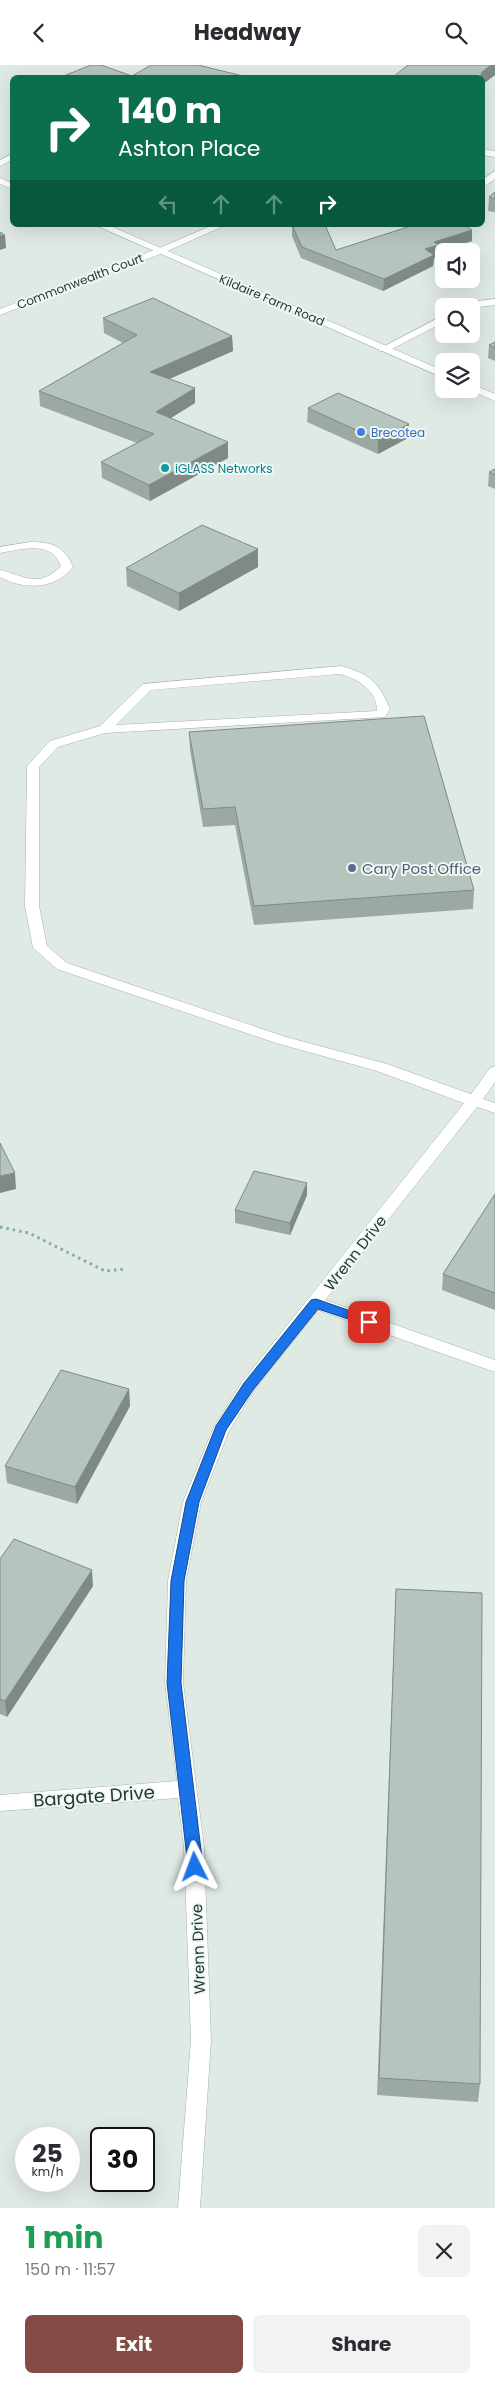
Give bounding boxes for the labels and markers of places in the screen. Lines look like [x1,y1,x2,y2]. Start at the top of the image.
place label: Brecotea [371,424,425,441]
marker: Brecotea [355,426,367,438]
place label: iGLASS Networks [175,460,273,477]
marker: iGLASS Networks [159,462,171,474]
place label: Cary Post Office [362,858,481,879]
marker: Cary Post Office [346,862,358,874]
pin [348,1301,390,1343]

